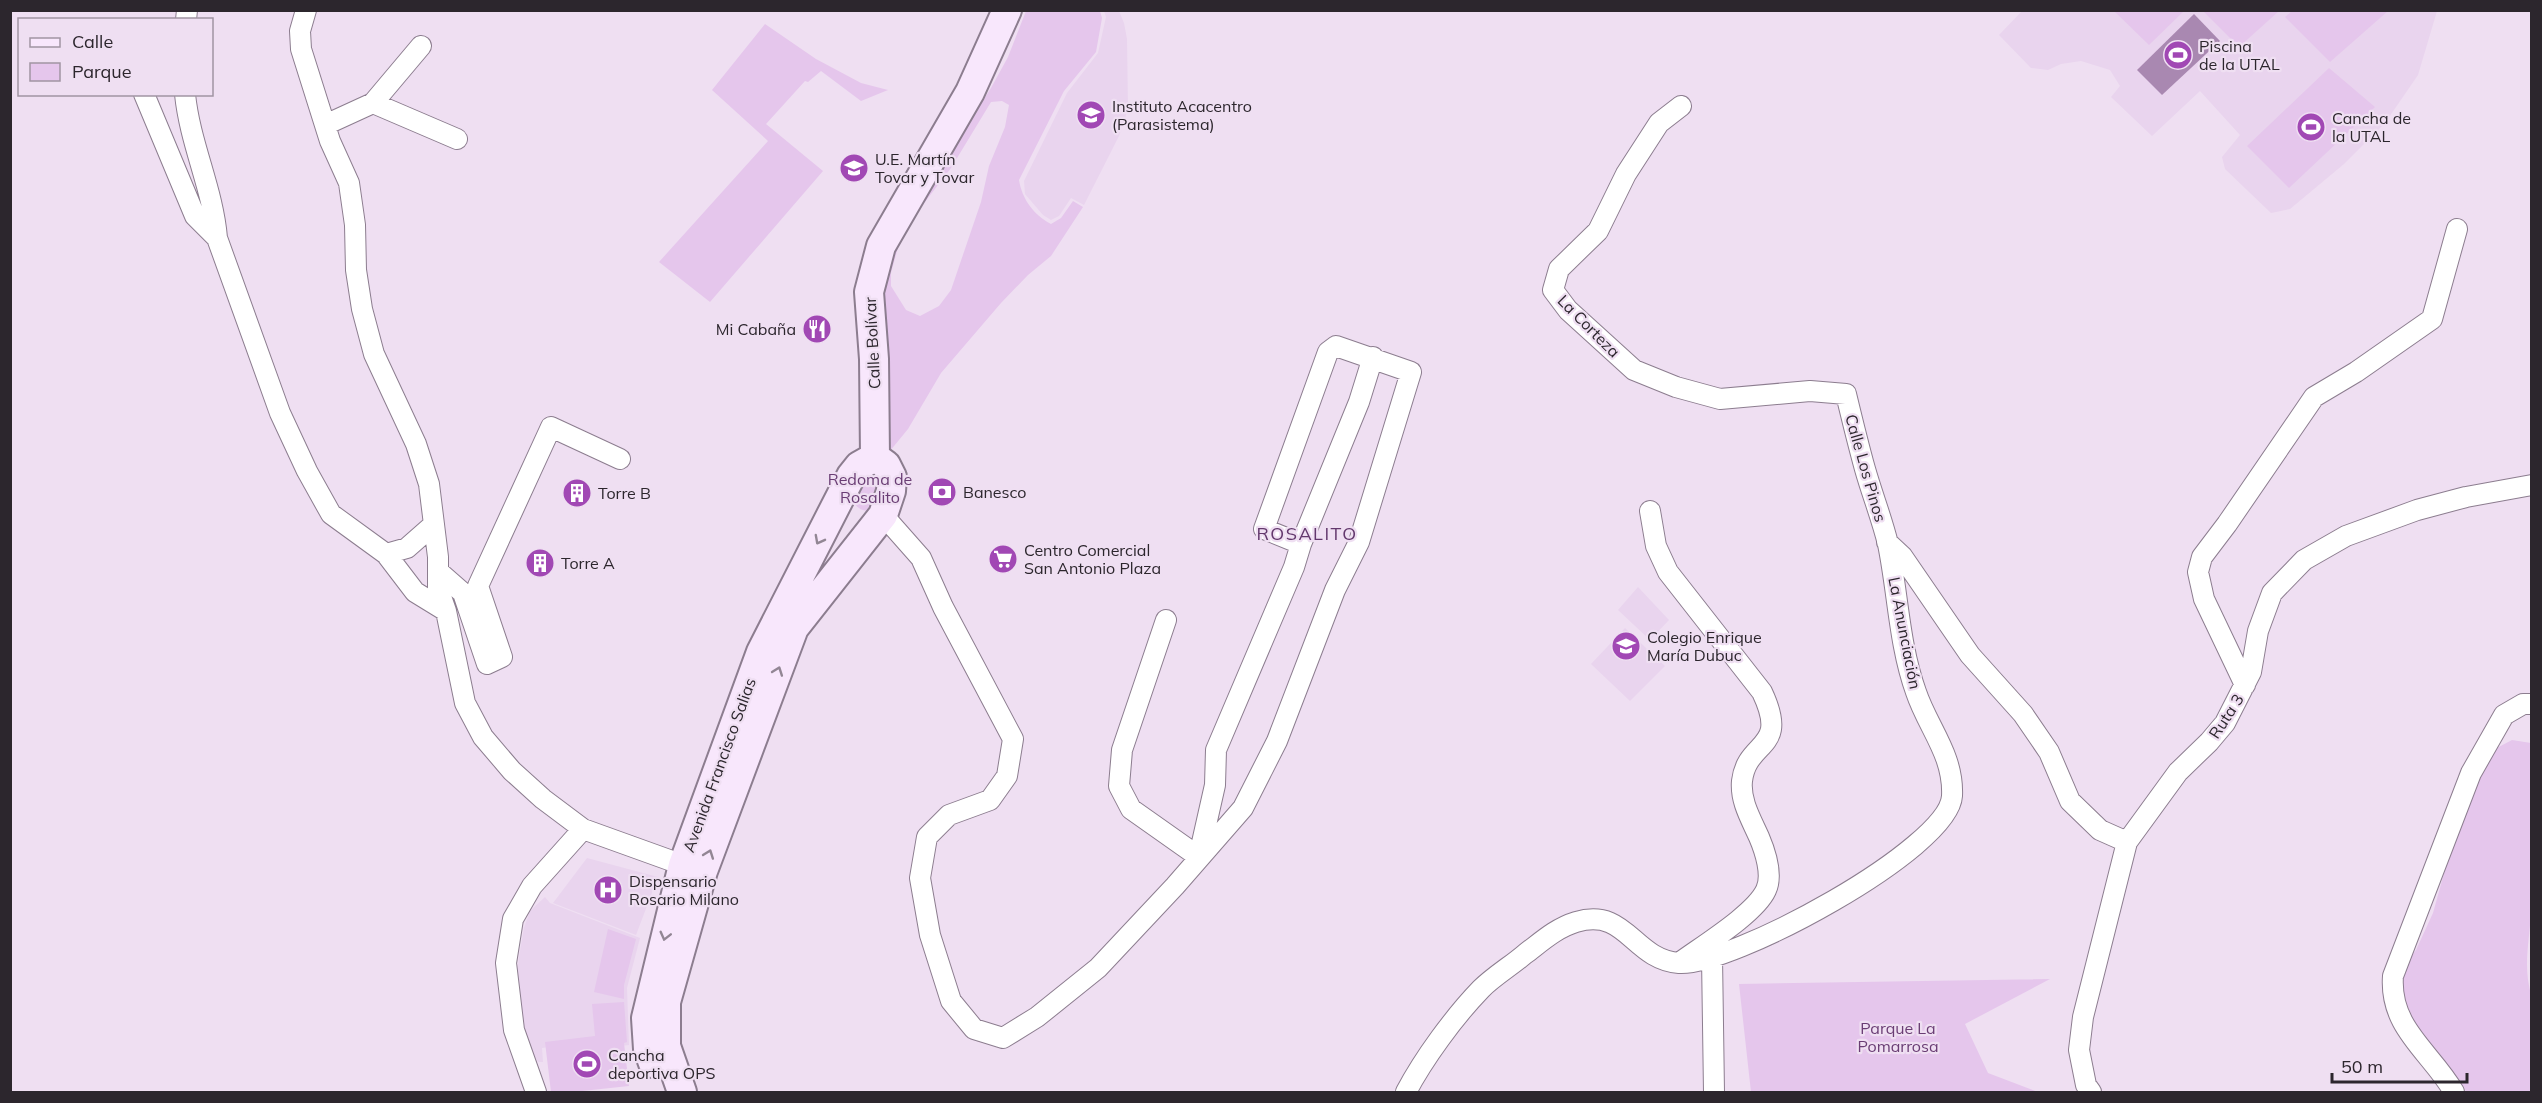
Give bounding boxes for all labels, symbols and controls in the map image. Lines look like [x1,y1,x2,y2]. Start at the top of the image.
legend [18,18,213,96]
text: Calle [72,30,113,53]
place label: Piscina de la UTAL [2199,36,2280,74]
sports icon: Piscina de la UTAL [2162,39,2194,71]
text: Parque [72,60,131,83]
place label: Instituto Acacentro (Parasistema) [1112,96,1252,134]
school or university icon: Instituto Acacentro (Parasistema) [1075,99,1107,131]
place label: Cancha de la UTAL [2332,108,2411,146]
sports icon: Cancha de la UTAL [2295,111,2327,143]
place label: U.E. Martín Tovar y Tovar [875,149,974,187]
school or university icon: U.E. Martín Tovar y Tovar [838,152,870,184]
street label: La Corteza [1554,291,1624,361]
street label: Calle Bolívar [860,296,884,390]
restaurant icon: Mi Cabaña [801,313,833,345]
place label: Mi Cabaña [716,319,796,339]
street label: Calle Los Pinos [1841,412,1891,524]
park label: Redoma de Rosalito [828,469,912,507]
bank icon: Banesco [926,476,958,508]
building icon: Torre B [561,477,593,509]
place label: Banesco [963,482,1026,502]
place label: Torre B [598,483,651,503]
district label: ROSALITO [1256,522,1358,545]
one-way arrow [815,534,826,544]
place label: Centro Comercial San Antonio Plaza [1024,540,1161,578]
supermarket icon: Centro Comercial San Antonio Plaza [987,543,1019,575]
building icon: Torre A [524,547,556,579]
place label: Torre A [561,553,615,573]
street label: La Anunciación [1884,575,1926,691]
place label: Colegio Enrique María Dubuc [1647,627,1762,665]
school or university icon: Colegio Enrique María Dubuc [1610,630,1642,662]
one-way arrow [770,667,783,677]
street label: Avenida Francisco Salias [678,675,760,855]
street label: Ruta 3 [2204,690,2248,742]
one-way arrow [702,849,715,860]
place label: Dispensario Rosario Milano [629,871,739,909]
hospital icon: Dispensario Rosario Milano [592,874,624,906]
one-way arrow [659,930,672,940]
park label: Parque La Pomarrosa [1857,1018,1939,1056]
place label: Cancha deportiva OPS [608,1045,716,1083]
scale bar [2332,1046,2467,1084]
sports icon: Cancha deportiva OPS [571,1048,603,1080]
text: 50 m [2341,1055,2383,1078]

